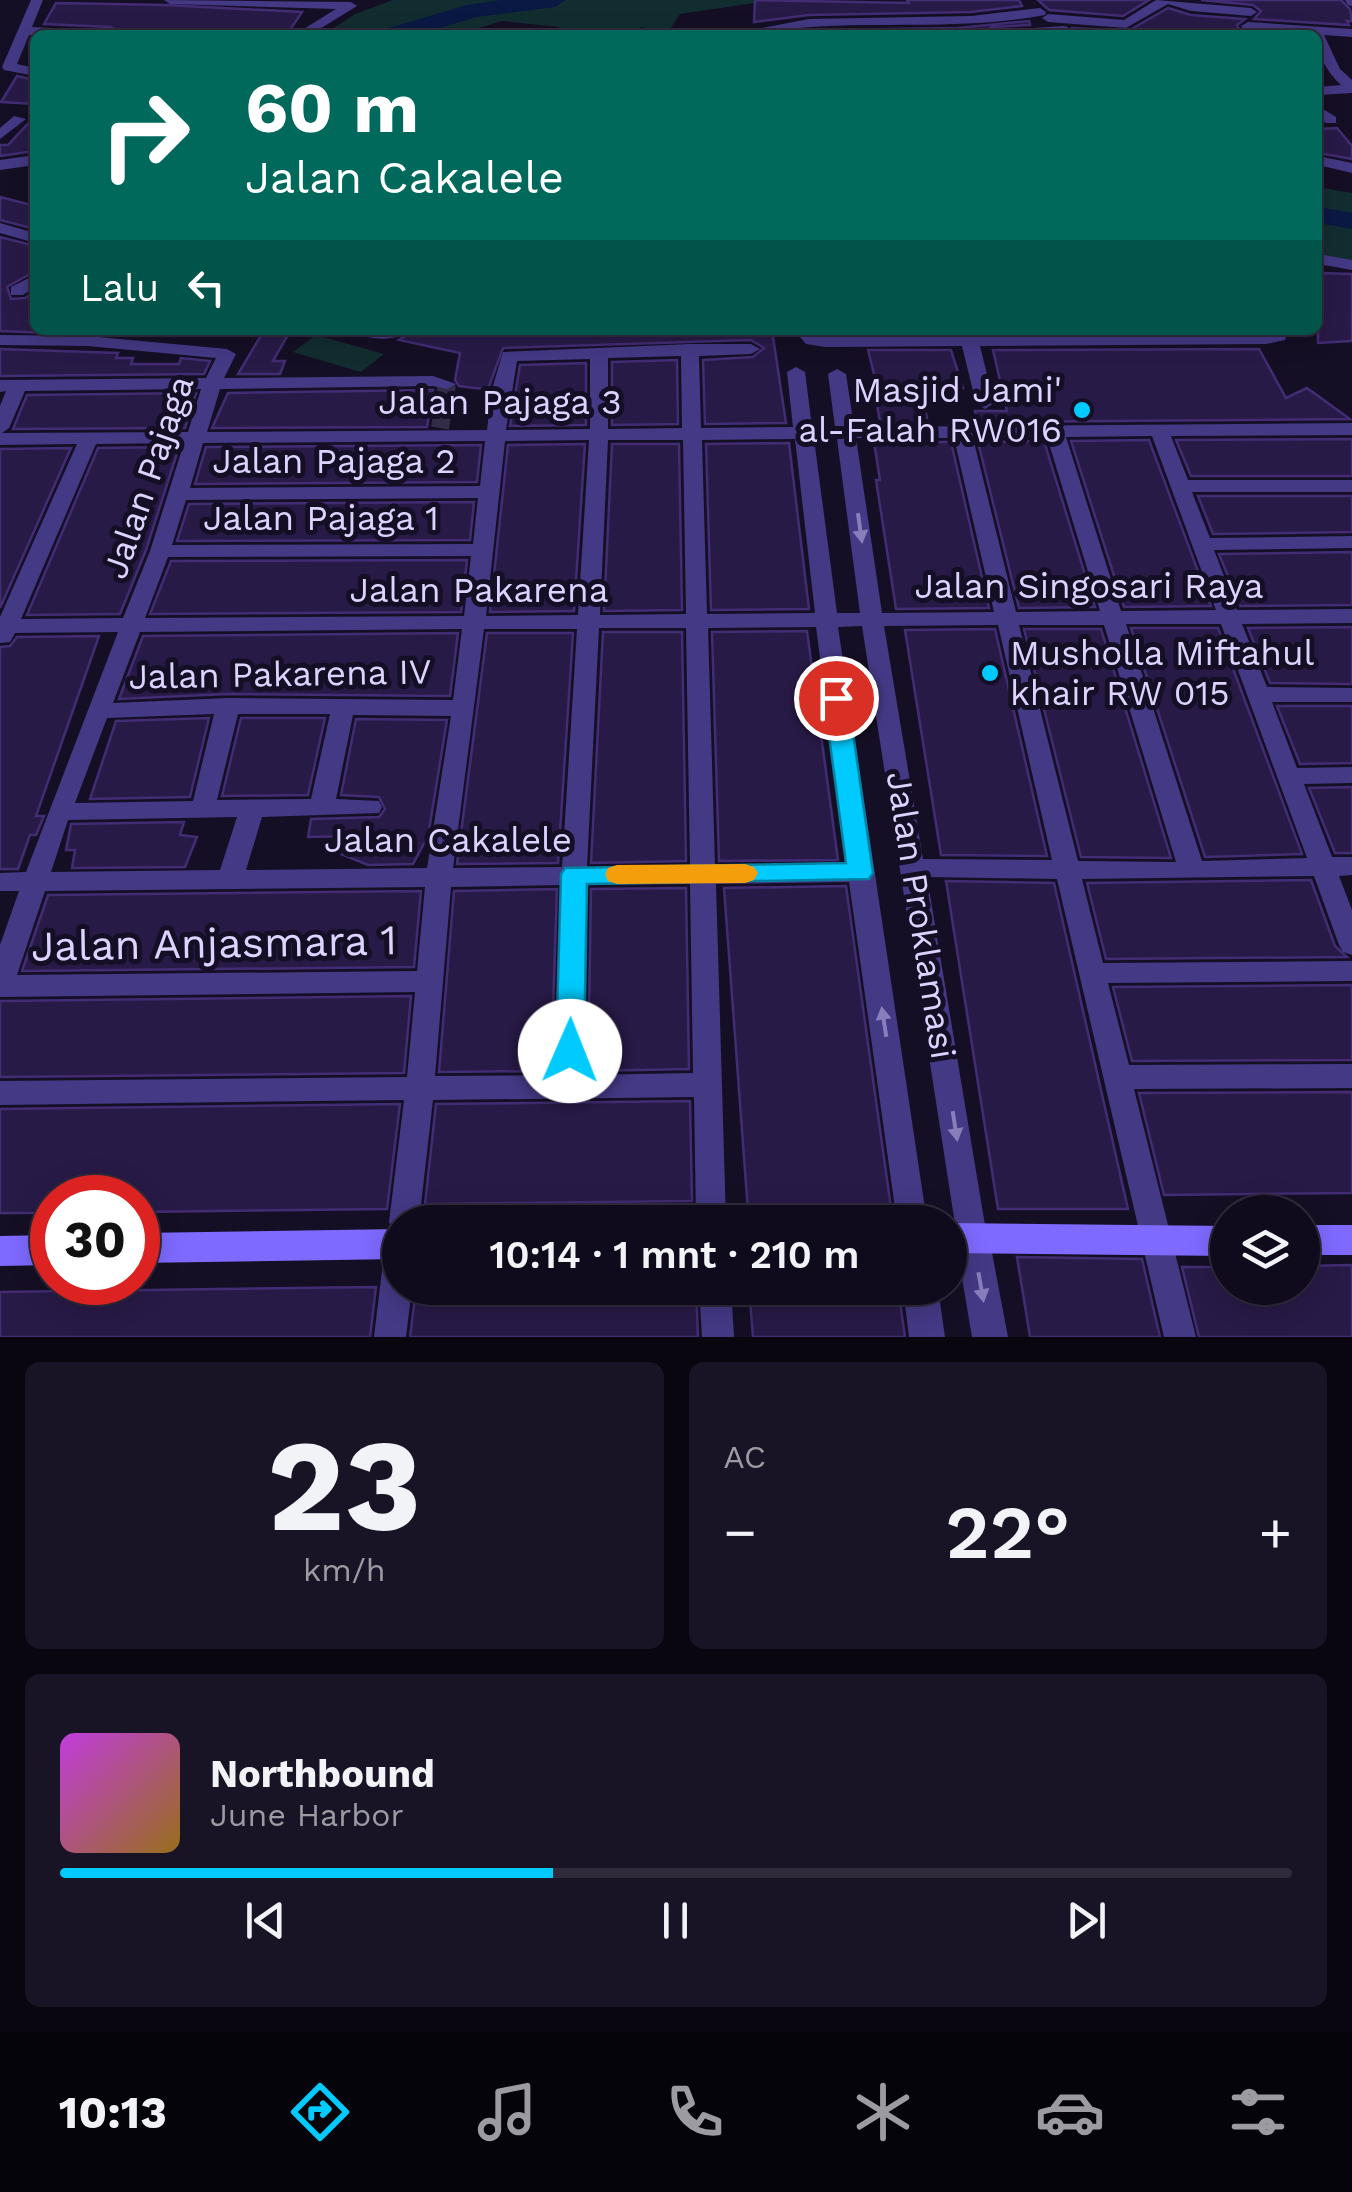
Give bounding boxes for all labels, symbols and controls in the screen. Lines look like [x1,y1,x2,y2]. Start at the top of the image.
text: 60 m [245,67,419,149]
icon: right [80,70,210,200]
text: Jalan Cakalele [245,151,564,204]
icon: left [179,260,234,315]
text: Lalu [80,266,159,310]
place label: Masjid Jami' al-Falah RW016 [798,369,1062,451]
street label: Jalan Pajaga [94,370,202,584]
street label: Jalan Pajaga 3 [378,381,622,423]
marker: Masjid Jami' al-Falah RW016 [1071,399,1093,421]
street label: Jalan Pajaga 2 [212,440,456,482]
street label: Jalan Pajaga 1 [203,497,439,539]
one-way arrow [852,513,868,545]
street label: Jalan Singosari Raya [914,565,1264,607]
street label: Jalan Pakarena [350,569,608,611]
place label: Musholla Miftahul khair RW 015 [1010,632,1315,714]
street label: Jalan Pakarena IV [128,650,432,698]
pin [794,656,879,741]
marker: Musholla Miftahul khair RW 015 [979,662,1001,684]
icon: arrive [809,671,864,726]
street label: Jalan Proklamasi [878,768,964,1062]
street label: Jalan Cakalele [324,819,572,861]
street label: Jalan Anjasmara 1 [31,915,397,971]
position arrow [518,999,622,1103]
one-way arrow [876,1006,891,1037]
one-way arrow [948,1111,964,1142]
speed limit sign: 30 [30,1175,160,1305]
map controls [1210,1195,1320,1305]
button: layers [1210,1195,1320,1305]
text: 10:14 · 1 mnt · 210 m [490,1233,859,1277]
one-way arrow [974,1272,989,1303]
text: 23 [267,1409,422,1562]
text: AC [724,1438,766,1476]
text: 22° [945,1488,1070,1576]
text: − [724,1500,757,1564]
text: + [1259,1500,1292,1564]
text: km/h [303,1551,385,1589]
text: Northbound [210,1752,435,1796]
text: June Harbor [210,1796,404,1834]
icon: previous [238,1893,293,1948]
icon: pause [648,1893,703,1948]
icon: next [1059,1893,1114,1948]
icon: directions [285,2077,355,2147]
icon: music [472,2077,542,2147]
icon: phone [660,2077,730,2147]
icon: climate [848,2077,918,2147]
icon: car [1035,2077,1105,2147]
icon: filters [1223,2077,1293,2147]
text: 10:13 [59,2086,167,2139]

